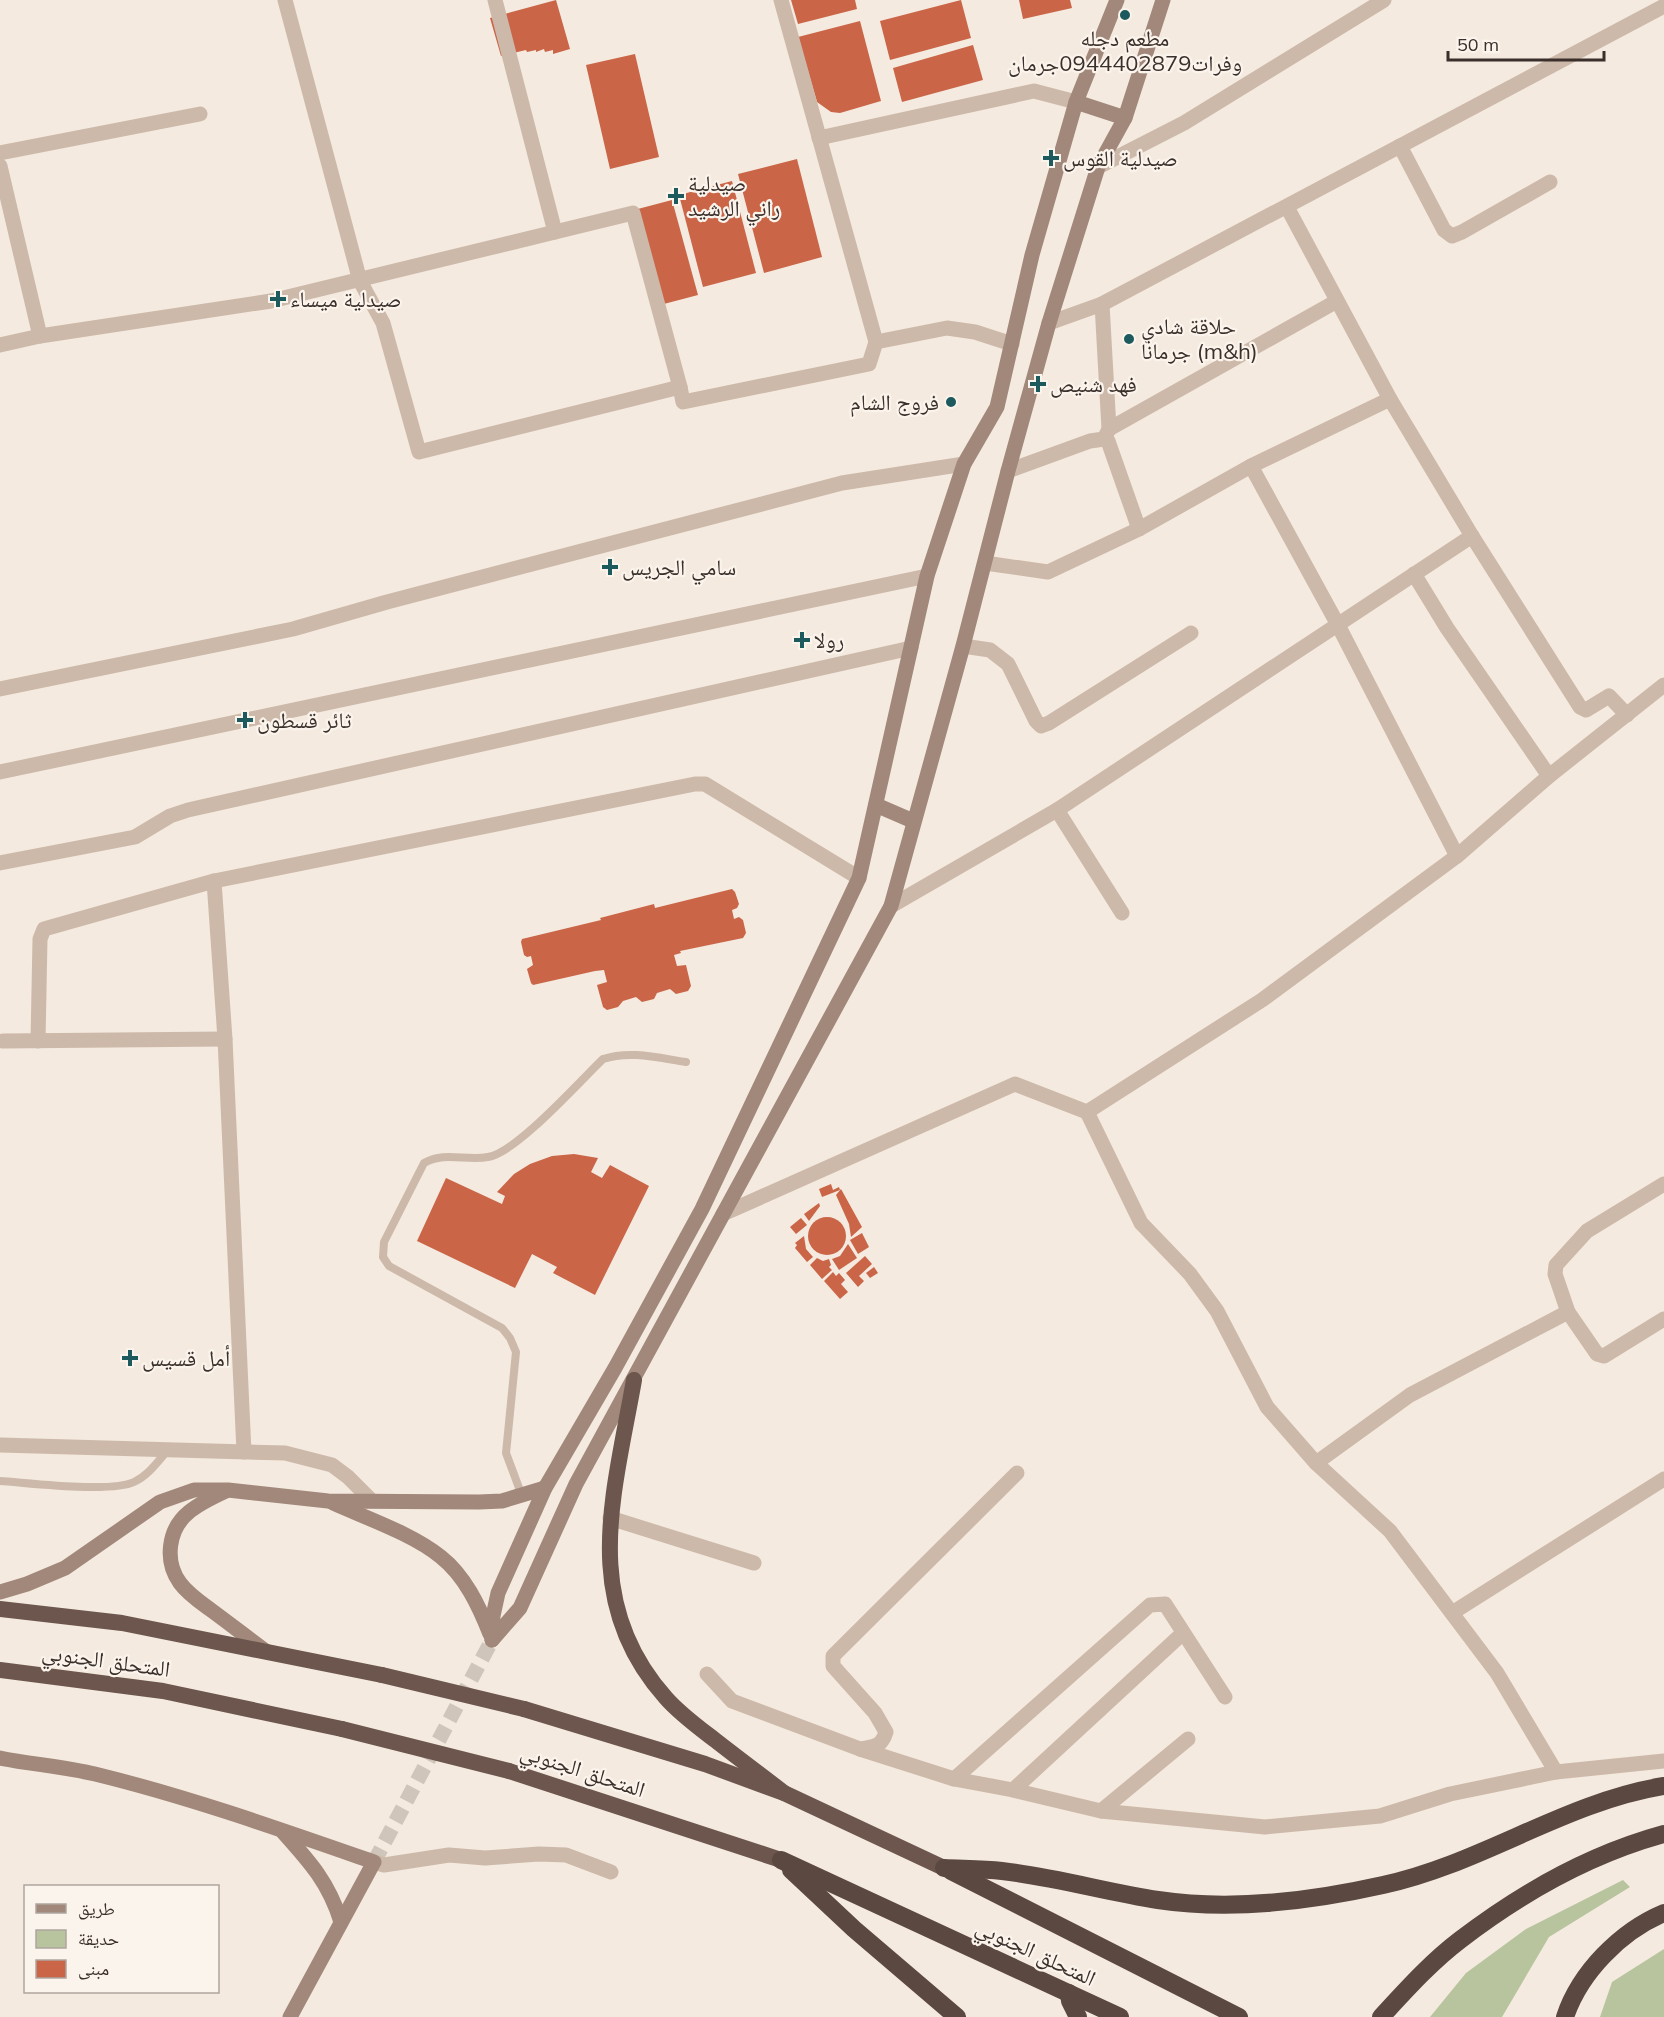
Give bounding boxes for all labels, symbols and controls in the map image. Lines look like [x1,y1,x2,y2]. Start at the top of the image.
marker: مطعم دجله وفرات0944402879جرمان [1118,8,1132,22]
place label: مطعم دجله وفرات0944402879جرمان [1008,24,1242,77]
scale bar [1448,24,1604,62]
text: 50 m [1457,33,1499,56]
place label: صيدلية القوس [1063,144,1178,172]
marker: صيدلية القوس [1044,151,1058,165]
place label: صيدلية راني الرشيد [688,169,780,226]
marker: صيدلية راني الرشيد [669,189,683,203]
place label: صيدلية ميساء [290,285,402,313]
marker: صيدلية ميساء [271,292,285,306]
place label: حلاقة شادي جرمانا (m&h) [1141,312,1258,365]
marker: حلاقة شادي جرمانا (m&h) [1122,332,1136,346]
place label: فهد شنيص [1050,370,1137,398]
marker: فهد شنيص [1031,377,1045,391]
place label: فروج الشام [850,388,939,417]
marker: فروج الشام [944,395,958,409]
place label: سامي الجريس [622,553,736,585]
marker: سامي الجريس [603,560,617,574]
place label: رولا [814,626,844,654]
marker: رولا [795,633,809,647]
place label: ثائر قسطون [257,706,352,734]
marker: ثائر قسطون [238,713,252,727]
place label: أمل قسيس [142,1344,230,1372]
marker: أمل قسيس [123,1351,137,1365]
street label: المتحلق الجنوبي [40,1637,172,1686]
street label: المتحلق الجنوبي [516,1737,649,1807]
legend [24,1885,219,1993]
text: طريق [78,1897,115,1920]
street label: المتحلق الجنوبي [970,1912,1100,1995]
text: حديقة [78,1927,119,1950]
text: مبنى [78,1957,109,1980]

